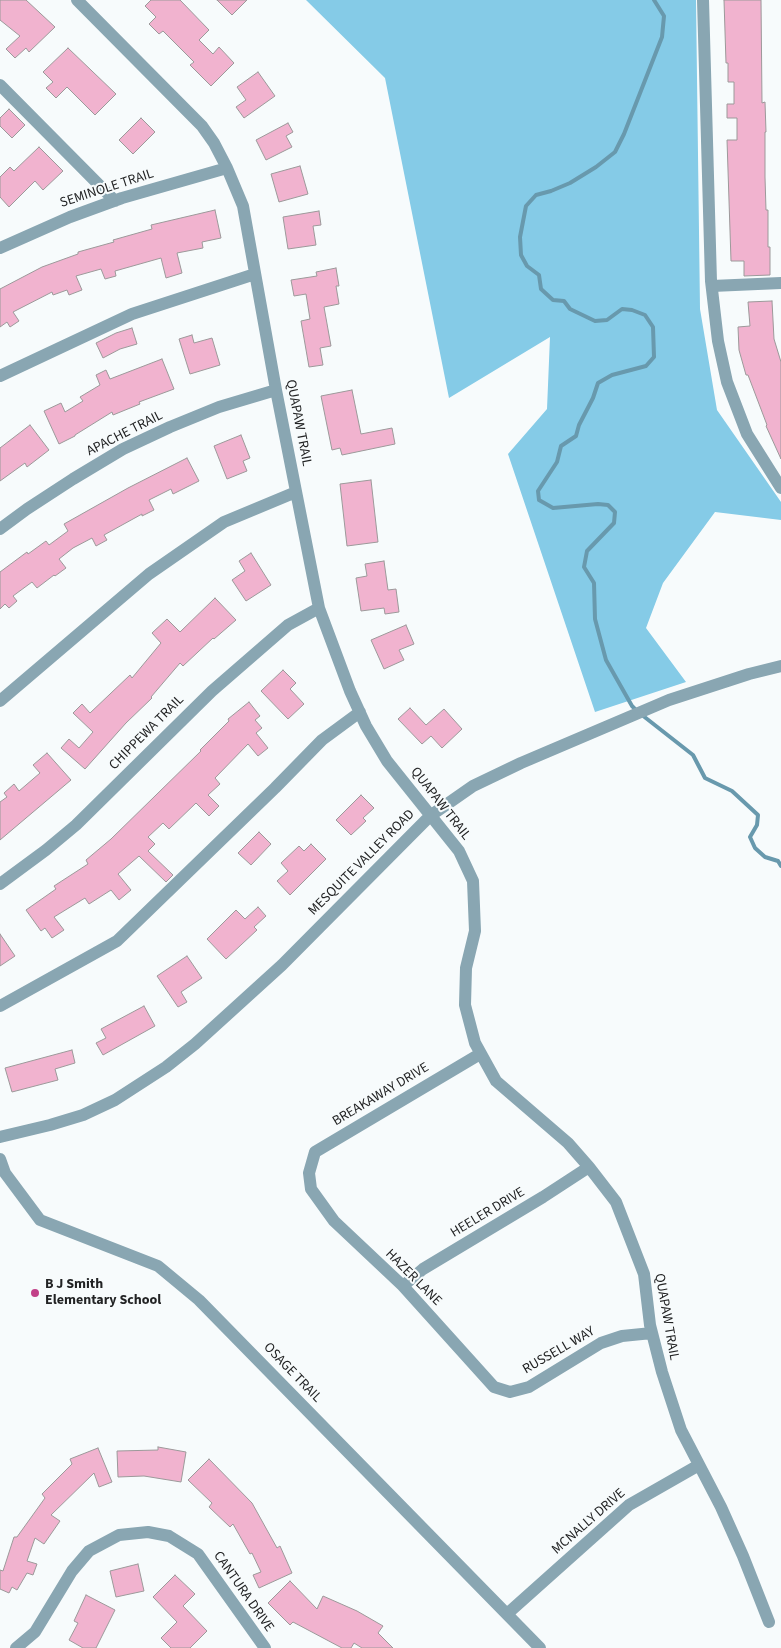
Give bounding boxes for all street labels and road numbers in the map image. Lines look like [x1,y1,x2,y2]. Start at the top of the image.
street label: SEMINOLE TRAIL [58,166,156,212]
street label: QUAPAW TRAIL [281,378,315,468]
street label: APACHE TRAIL [84,408,166,460]
street label: CHIPPEWA TRAIL [106,692,188,774]
street label: QUAPAW TRAIL [406,764,474,844]
street label: MESQUITE VALLEY ROAD [305,806,419,920]
street label: BREAKAWAY DRIVE [330,1060,432,1130]
street label: HEELER DRIVE [448,1184,528,1242]
street label: HAZER LANE [381,1246,445,1310]
street label: QUAPAW TRAIL [650,1272,682,1362]
street label: RUSSELL WAY [520,1324,598,1378]
street label: OSAGE TRAIL [259,1340,325,1406]
street label: MCNALLY DRIVE [549,1486,629,1558]
street label: CANTURA DRIVE [209,1549,277,1635]

